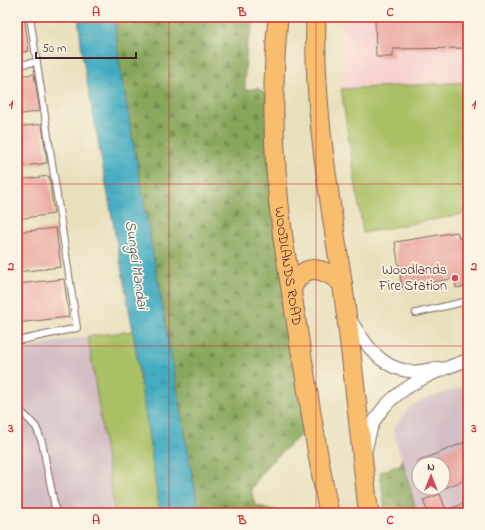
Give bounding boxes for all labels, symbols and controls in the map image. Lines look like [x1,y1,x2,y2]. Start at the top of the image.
text: A [92,3,100,22]
text: B [237,3,247,22]
text: C [386,3,394,22]
scale bar [36,34,136,60]
text: 50 m [42,40,66,58]
text: 1 [9,95,14,114]
text: 1 [472,95,477,114]
street label: WOODLANDS ROAD [269,206,307,327]
water label: Sungei Mandai [118,219,153,312]
text: 2 [7,257,15,276]
text: 2 [470,257,478,276]
place label: Woodlands Fire Station [378,260,447,297]
marker: Woodlands Fire Station [450,273,460,283]
text: 3 [7,419,14,438]
text: 3 [470,419,477,438]
north arrow [411,456,451,496]
text: N [427,459,435,475]
text: A [92,511,100,530]
text: B [237,511,247,530]
text: C [386,511,394,530]

